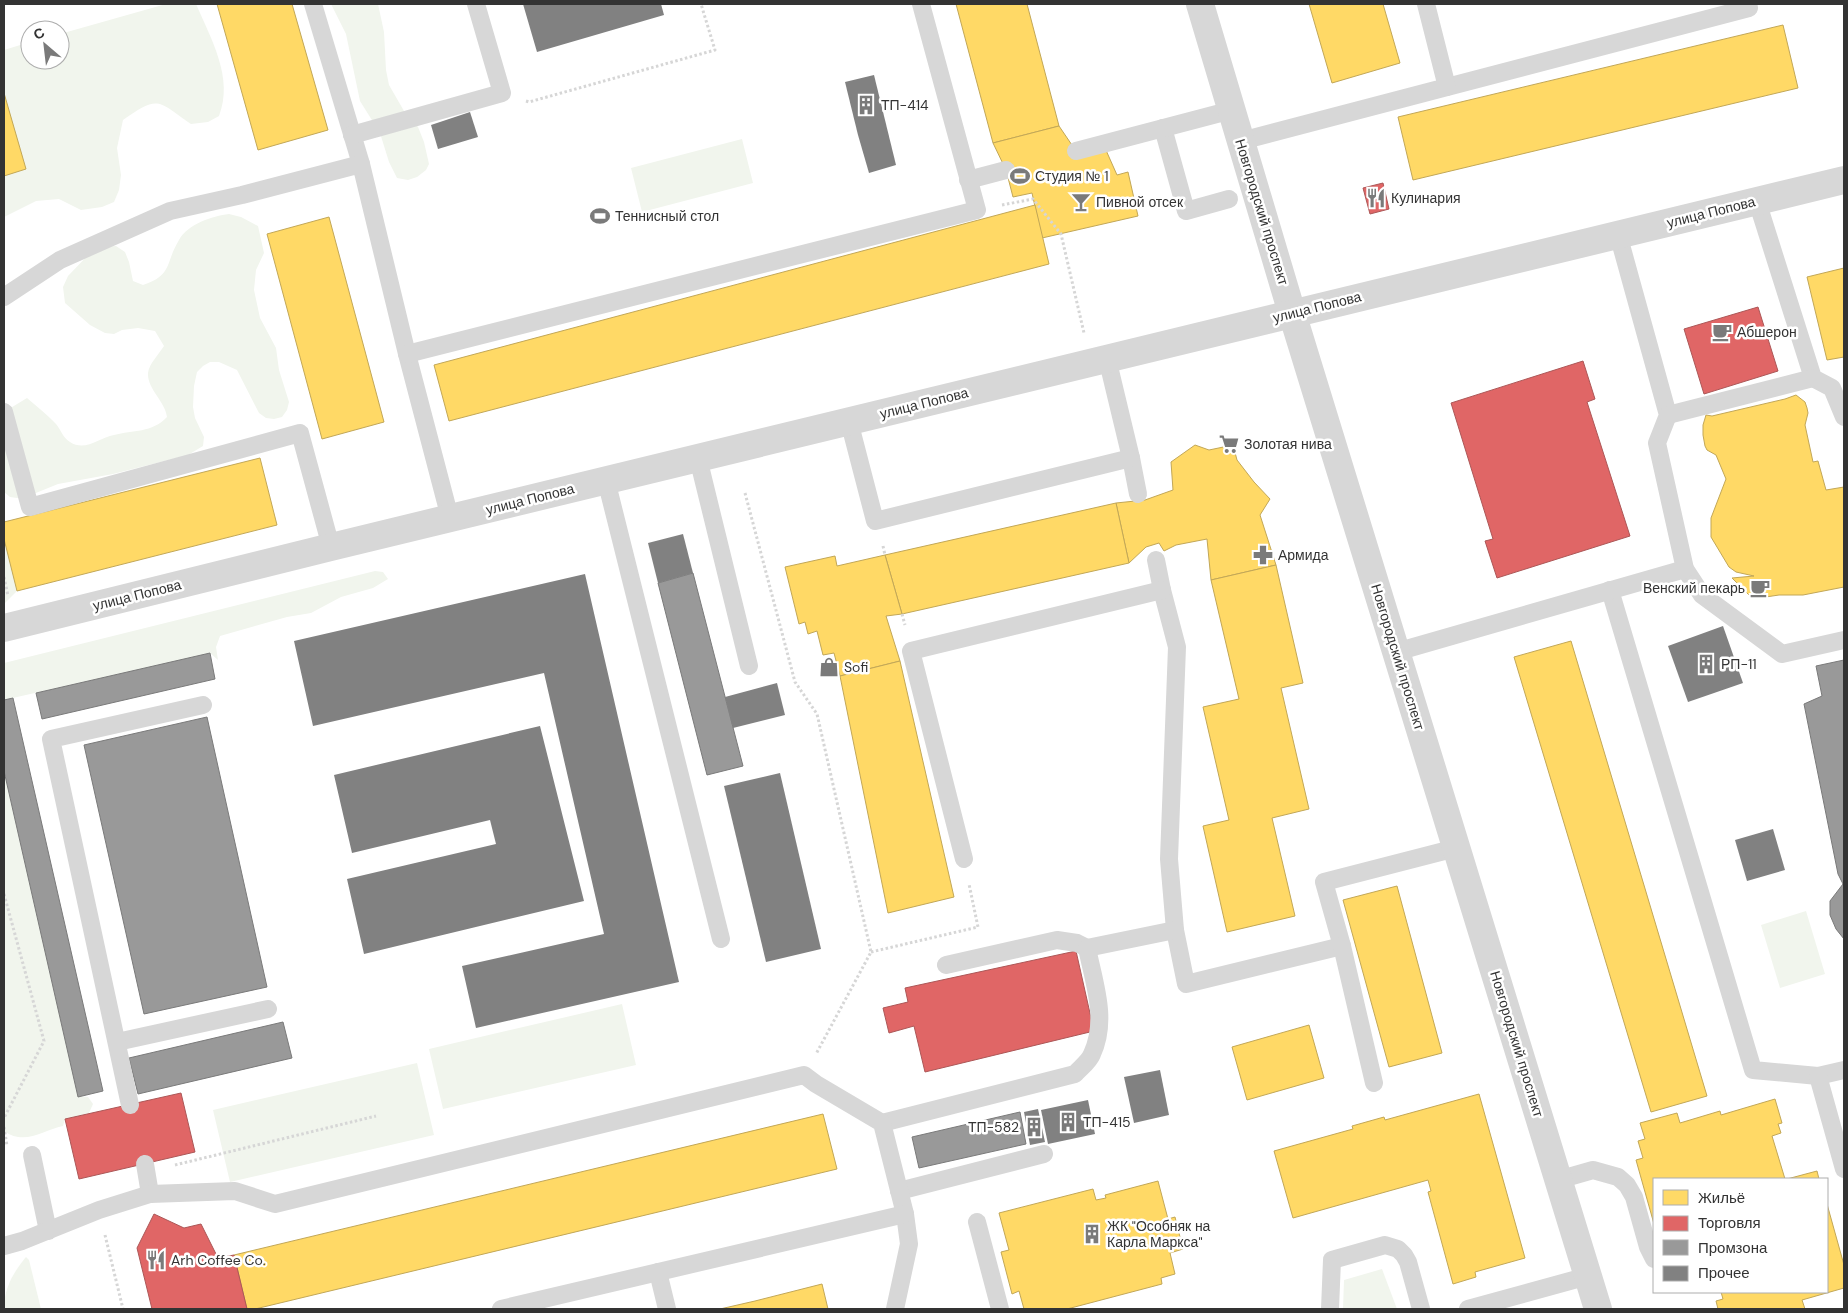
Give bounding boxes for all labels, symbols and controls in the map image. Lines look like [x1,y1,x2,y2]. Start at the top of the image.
north arrow [20,20,70,70]
text: С [30,23,48,44]
building icon: ТП-414 [855,94,877,116]
place label: ТП-414 [881,96,929,114]
street label: Новгородский проспект [1231,137,1293,288]
sports icon: Студия № 1 [1009,165,1031,187]
place label: Студия № 1 [1035,167,1109,185]
restaurant icon: Кулинария [1365,187,1387,209]
place label: Кулинария [1391,189,1461,207]
bar icon: Пивной отсек [1070,191,1092,213]
street label: улица Попова [1665,192,1757,232]
place label: Пивной отсек [1096,193,1184,211]
sports icon: Теннисный стол [589,205,611,227]
place label: Теннисный стол [615,207,719,225]
street label: улица Попова [1271,287,1363,327]
cafe icon: Абшерон [1711,321,1733,343]
place label: Абшерон [1737,323,1797,341]
street label: улица Попова [878,383,970,423]
supermarket icon: Золотая нива [1218,433,1240,455]
place label: Золотая нива [1244,435,1332,453]
street label: улица Попова [484,479,576,519]
pharmacy icon: Армида [1252,544,1274,566]
place label: Армида [1278,546,1329,564]
street label: улица Попова [91,575,183,615]
cafe icon: Венский пекарь [1749,577,1771,599]
place label: Венский пекарь [1643,579,1745,597]
street label: Новгородский проспект [1367,582,1429,733]
building icon: РП-11 [1695,653,1717,675]
place label: РП-11 [1721,655,1757,673]
shop icon: Sofi [818,656,840,678]
place label: Sofi [844,658,868,676]
street label: Новгородский проспект [1486,969,1548,1120]
building icon: ТП-415 [1057,1111,1079,1133]
place label: ТП-415 [1083,1113,1131,1131]
building icon: ТП-582 [1023,1116,1045,1138]
place label: ТП-582 [968,1118,1019,1136]
legend [1653,1178,1828,1293]
text: Жильё [1698,1188,1745,1208]
text: Торговля [1698,1213,1761,1233]
place label: ЖК "Особняк на Карла Маркса" [1107,1217,1211,1251]
building icon: ЖК "Особняк на Карла Маркса" [1081,1223,1103,1245]
text: Промзона [1698,1238,1768,1258]
restaurant icon: Arh Coffee Co. [145,1249,167,1271]
place label: Arh Coffee Co. [171,1251,266,1269]
text: Прочее [1698,1263,1750,1283]

